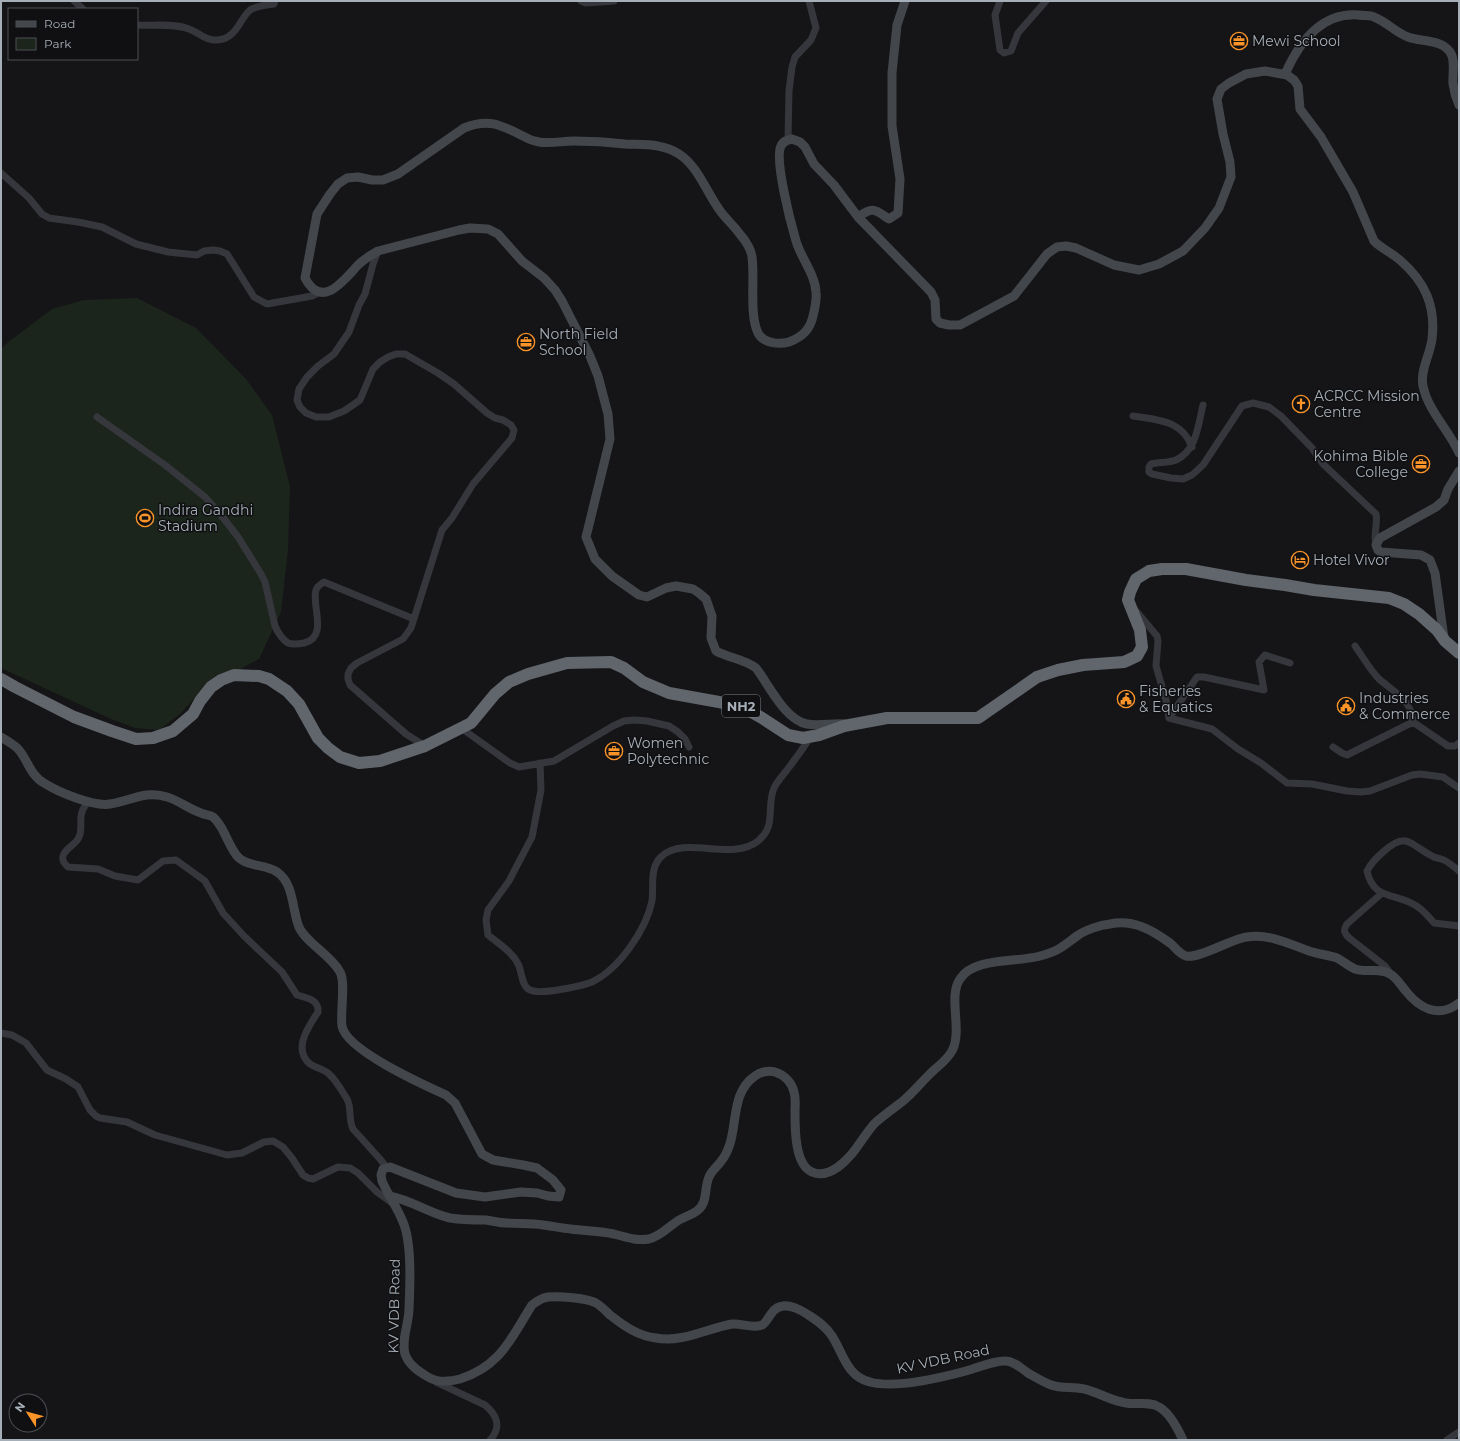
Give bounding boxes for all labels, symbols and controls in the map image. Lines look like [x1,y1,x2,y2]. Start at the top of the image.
legend [8,8,138,60]
text: Road [44,16,75,31]
office icon: Mewi School [1229,31,1249,51]
place label: Mewi School [1252,32,1341,50]
text: Park [44,36,72,51]
place label: North Field School [539,325,618,359]
office icon: North Field School [516,332,536,352]
place label: ACRCC Mission Centre [1314,387,1420,421]
church icon: ACRCC Mission Centre [1291,394,1311,414]
place label: Kohima Bible College [1314,447,1408,481]
office icon: Kohima Bible College [1411,454,1431,474]
place label: Indira Gandhi Stadium [158,501,253,535]
sports icon: Indira Gandhi Stadium [135,508,155,528]
hotel icon: Hotel Vivor [1290,550,1310,570]
place label: Hotel Vivor [1313,551,1390,569]
place label: Fisheries & Equatics [1139,682,1213,716]
public building icon: Fisheries & Equatics [1116,689,1136,709]
place label: Industries & Commerce [1359,689,1450,723]
road number: NH2 [722,695,760,717]
public building icon: Industries & Commerce [1336,696,1356,716]
place label: Women Polytechnic [627,734,709,768]
office icon: Women Polytechnic [604,741,624,761]
street label: KV VDB Road [384,1258,404,1354]
street label: KV VDB Road [895,1340,991,1378]
north arrow [8,1393,48,1433]
text: N [12,1399,28,1415]

